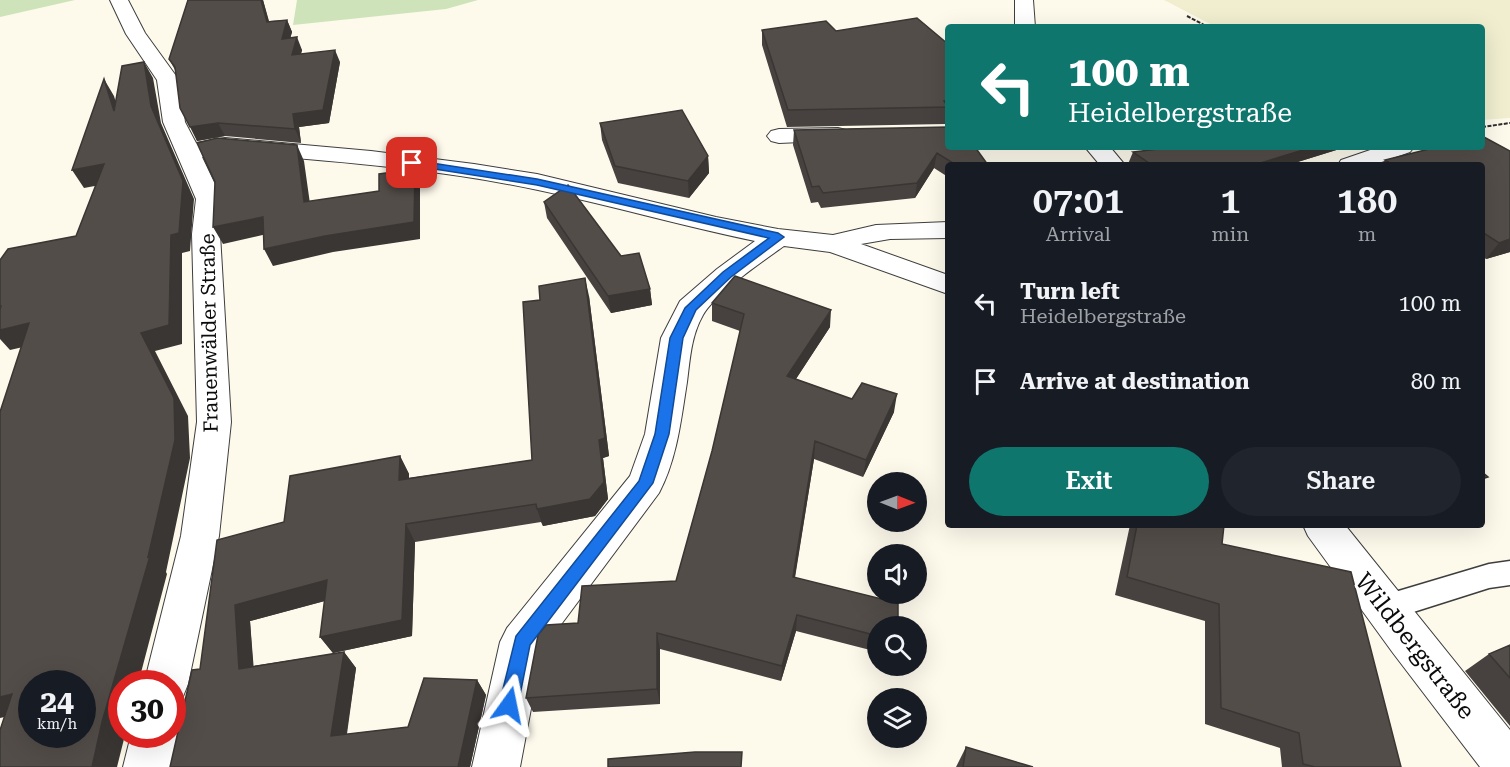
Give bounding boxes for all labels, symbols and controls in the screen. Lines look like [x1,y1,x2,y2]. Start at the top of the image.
text: 100 m [1068,47,1190,96]
icon: left [969,48,1047,126]
text: Heidelbergstraße [1068,97,1292,129]
pin [386,137,437,188]
icon: arrive [395,146,428,179]
text: 07:01 [1033,180,1124,222]
text: 1 [1220,180,1240,222]
text: 180 [1337,180,1397,222]
text: Arrival [1046,222,1111,246]
text: min [1212,222,1249,246]
text: m [1358,222,1376,246]
street label: Frauenwälder Straße [195,233,223,433]
text: Turn left [1020,279,1120,304]
icon: left [969,287,1002,320]
text: 100 m [1398,291,1461,316]
text: Heidelbergstraße [1020,304,1186,328]
icon: arrive [969,365,1002,398]
text: Arrive at destination [1020,369,1249,394]
text: 80 m [1411,369,1461,394]
button: Exit [969,447,1209,516]
button: Share [1221,447,1461,516]
north arrow [867,472,927,532]
map controls [867,472,927,748]
button: sound [867,544,927,604]
street label: Wildbergstraße [1349,567,1481,725]
button: search [867,616,927,676]
speed limit sign: 30 [108,670,186,748]
position arrow [477,673,541,737]
text: 24 [40,684,74,719]
button: layers [867,688,927,748]
text: km/h [37,715,77,733]

